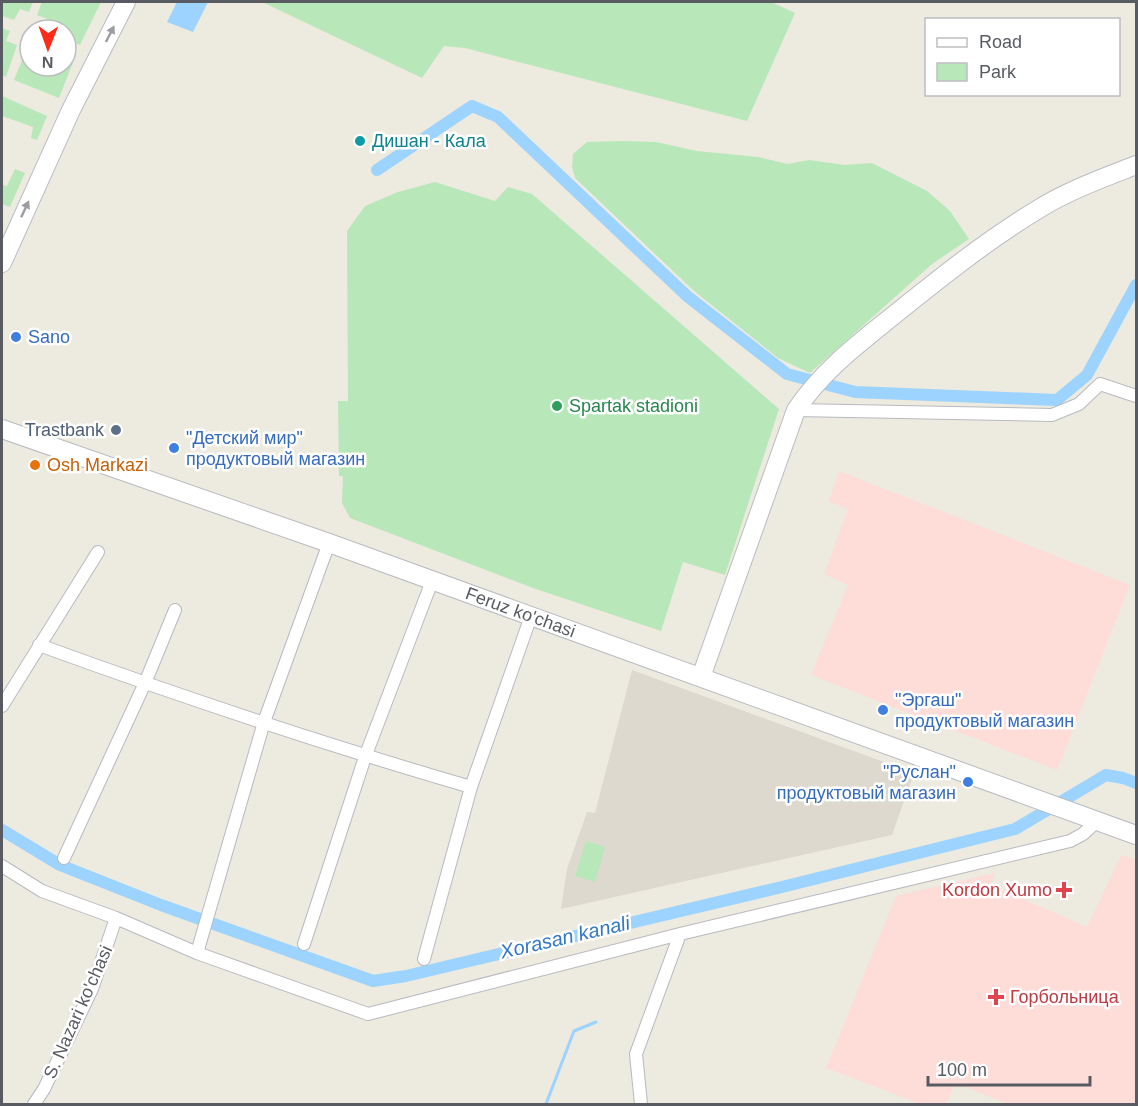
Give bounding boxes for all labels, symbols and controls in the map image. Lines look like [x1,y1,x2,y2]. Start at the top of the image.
north arrow [18,18,78,78]
legend [925,18,1120,96]
one-way arrow [105,25,115,42]
text: Road [979,32,1022,52]
text: N [42,54,54,71]
text: Park [979,62,1017,82]
place label: Дишан - Кала [372,131,487,151]
marker: Дишан - Кала [353,134,367,148]
one-way arrow [20,201,29,218]
place label: Sano [28,327,70,347]
marker: Sano [9,330,23,344]
place label: Spartak stadioni [569,396,698,416]
marker: Spartak stadioni [550,399,564,413]
place label: Trastbank [25,420,105,440]
marker: Trastbank [109,423,123,437]
place label: "Детский мир" продуктовый магазин [186,428,365,469]
marker: "Детский мир" продуктовый магазин [167,441,181,455]
place label: Osh Markazi [47,455,148,475]
marker: Osh Markazi [28,458,42,472]
street label: Feruz ko'chasi [463,583,578,641]
place label: "Эргаш" продуктовый магазин [895,690,1074,731]
marker: "Эргаш" продуктовый магазин [876,703,890,717]
place label: "Руслан" продуктовый магазин [777,762,956,803]
marker: "Руслан" продуктовый магазин [961,775,975,789]
place label: Kordon Xumo [942,880,1052,900]
marker: Kordon Xumo [1057,883,1071,897]
water label: Xorasan kanali [497,911,632,963]
street label: S. Nazari ko'chasi [40,942,116,1082]
place label: Горбольница [1010,987,1120,1007]
marker: Горбольница [987,988,1005,1006]
scale bar [928,1049,1090,1087]
text: 100 m [937,1060,987,1080]

